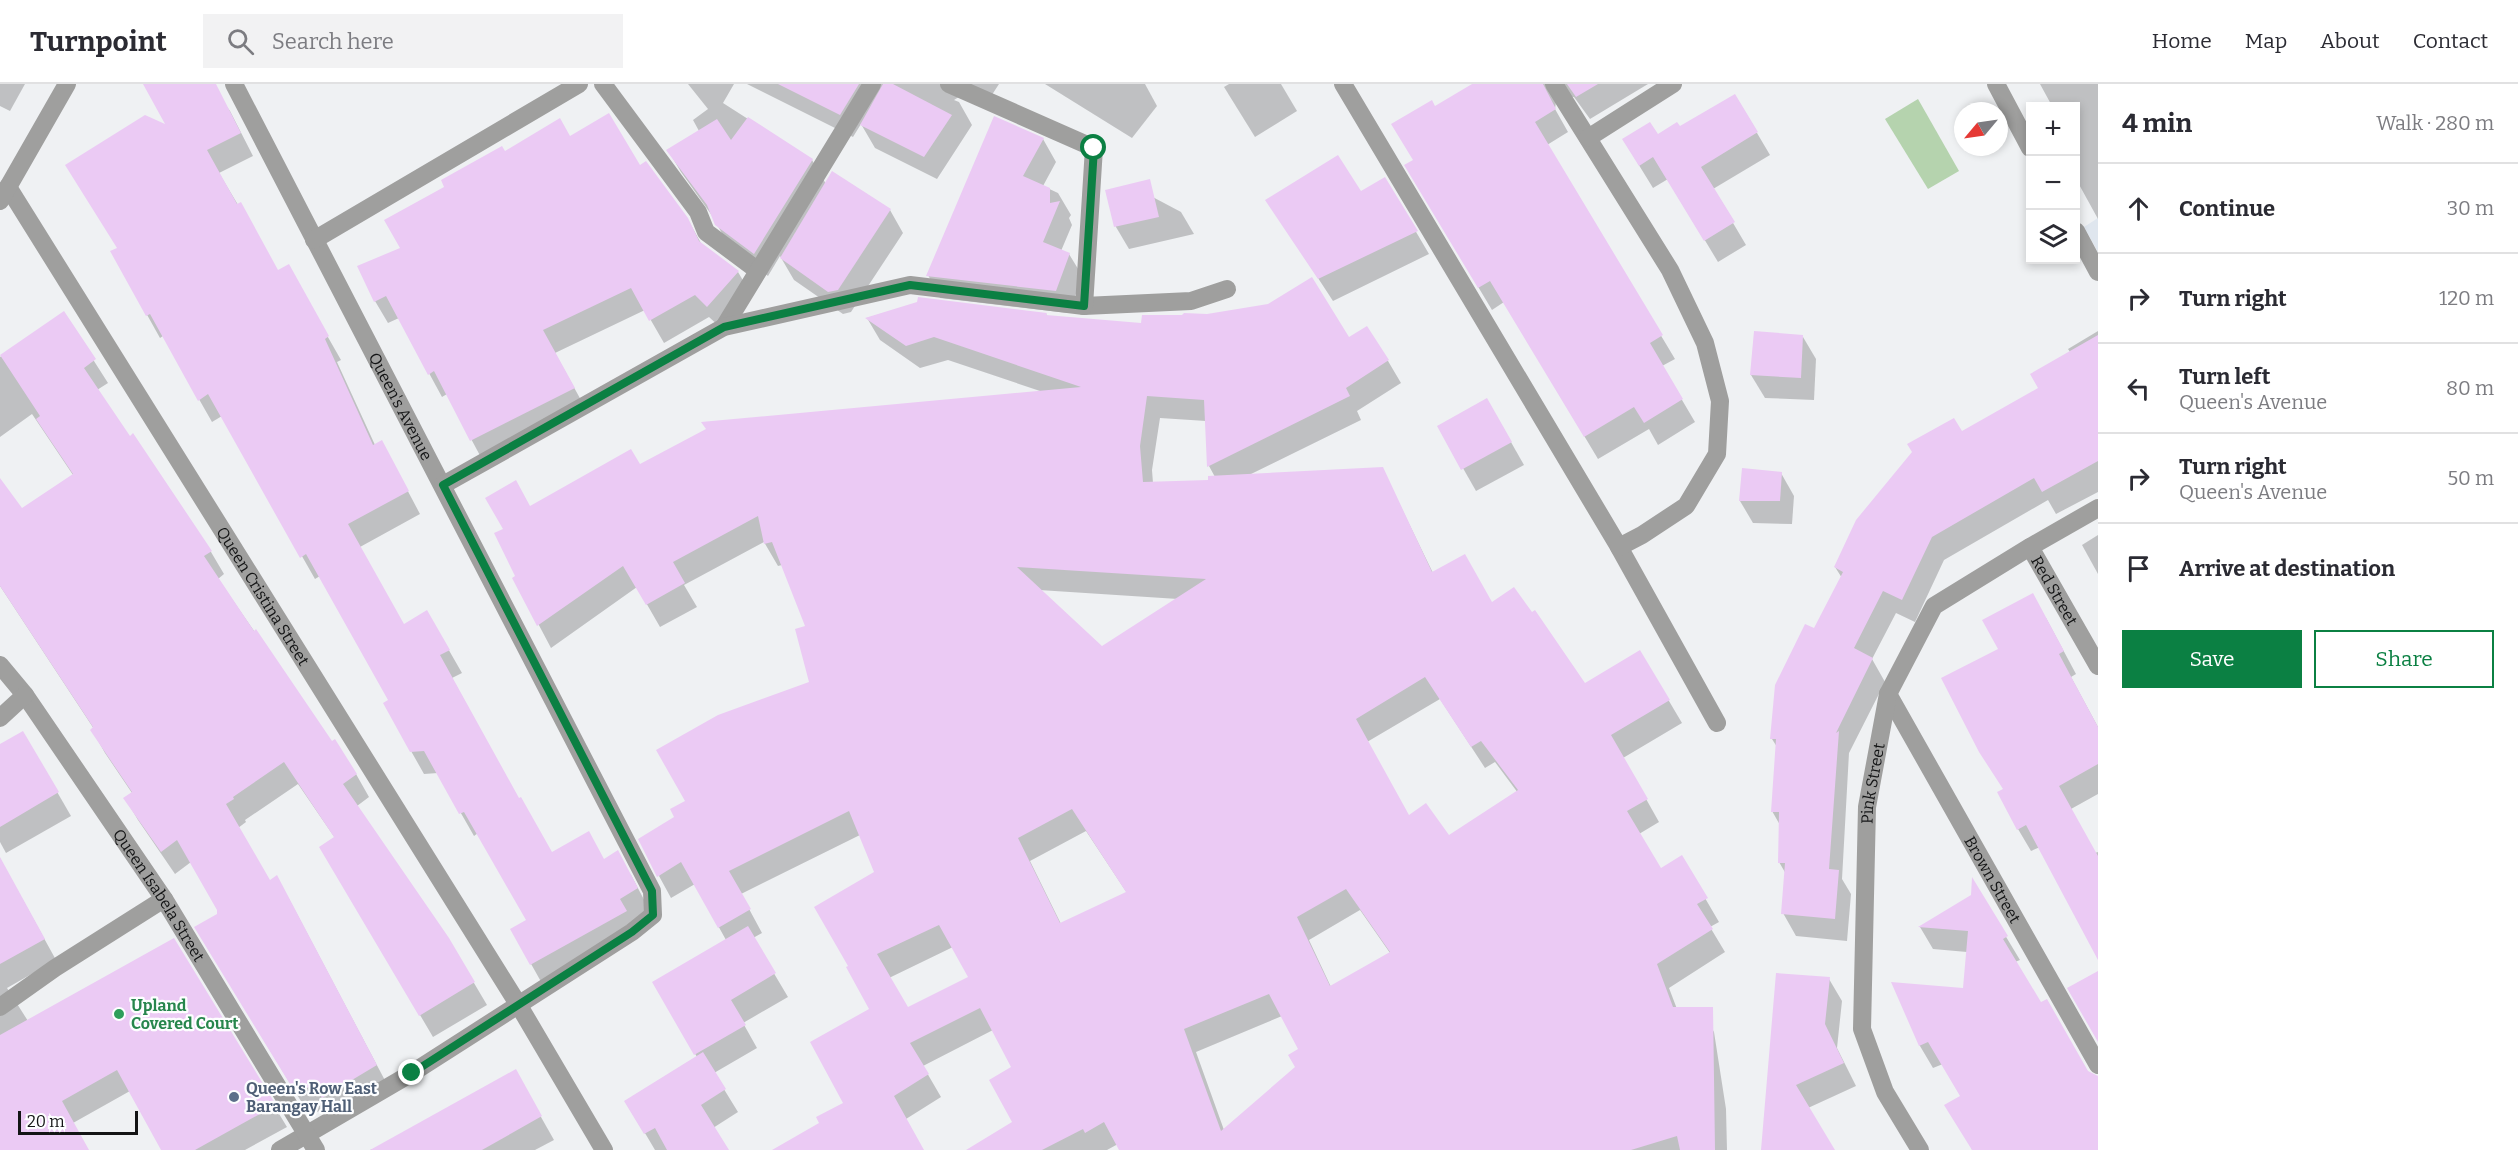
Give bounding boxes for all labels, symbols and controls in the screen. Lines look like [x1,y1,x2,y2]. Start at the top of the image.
search box [203,14,623,68]
text: Turnpoint [30,25,167,58]
icon: search [224,25,257,58]
text: Search here [272,28,394,55]
text: Home [2152,28,2212,54]
text: Map [2245,28,2287,54]
text: About [2320,28,2380,54]
text: Contact [2413,28,2488,54]
north arrow [1954,102,2008,156]
map controls [2026,102,2080,264]
button: + [2026,102,2080,156]
text: 4 min [2122,108,2192,139]
text: Walk · 280 m [2376,111,2494,135]
route start [1080,134,1106,160]
button: − [2026,156,2080,210]
icon: ahead [2122,192,2155,225]
text: Continue [2179,195,2275,222]
text: 30 m [2447,196,2494,220]
button: layers [2026,210,2080,264]
icon: right [2122,282,2155,315]
text: Turn right [2179,285,2287,312]
text: 120 m [2439,286,2494,310]
street label: Queen's Avenue [365,349,437,463]
text: Turn left [2179,363,2271,390]
icon: left [2122,372,2155,405]
text: 80 m [2446,376,2494,400]
text: Queen's Avenue [2179,390,2327,414]
text: Turn right [2179,453,2287,480]
icon: right [2122,462,2155,495]
text: 50 m [2447,466,2494,490]
text: Queen's Avenue [2179,480,2327,504]
street label: Queen Cristina Street [213,523,314,669]
street label: Red Street [2027,552,2082,629]
icon: arrive [2122,552,2155,585]
text: Arrive at destination [2179,555,2395,582]
button: Save [2122,630,2302,688]
button: Share [2314,630,2494,688]
street label: Pink Street [1857,741,1888,824]
street label: Queen Isabela Street [109,825,209,965]
street label: Brown Street [1961,833,2025,926]
place label: Upland Covered Court [131,996,239,1033]
marker: Upland Covered Court [112,1007,126,1021]
route end [398,1059,424,1085]
place label: Queen's Row East Barangay Hall [246,1079,378,1116]
marker: Queen's Row East Barangay Hall [227,1090,241,1104]
scale bar [18,1108,138,1136]
text: 20 m [27,1112,64,1131]

